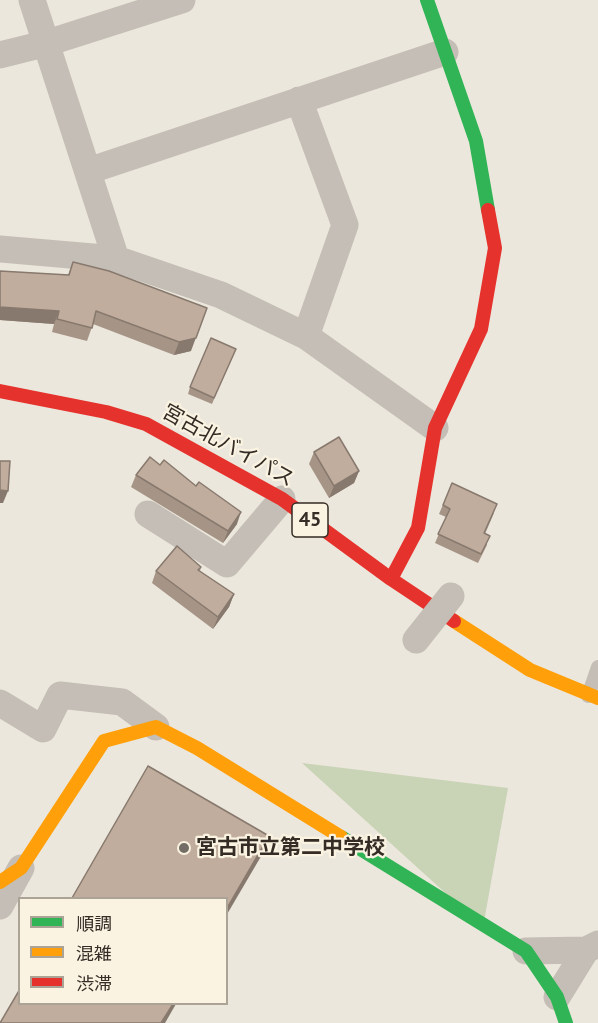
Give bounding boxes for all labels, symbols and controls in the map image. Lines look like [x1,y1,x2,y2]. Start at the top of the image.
street label: 宮古北バイパス [158,399,298,493]
road number: 45 [292,503,328,537]
place label: 宮古市立第二中学校 [196,835,385,861]
marker: 宮古市立第二中学校 [177,841,191,855]
legend [18,897,228,1005]
text: 順調 [76,912,112,935]
text: 混雑 [76,942,112,965]
text: 渋滞 [76,972,112,995]

